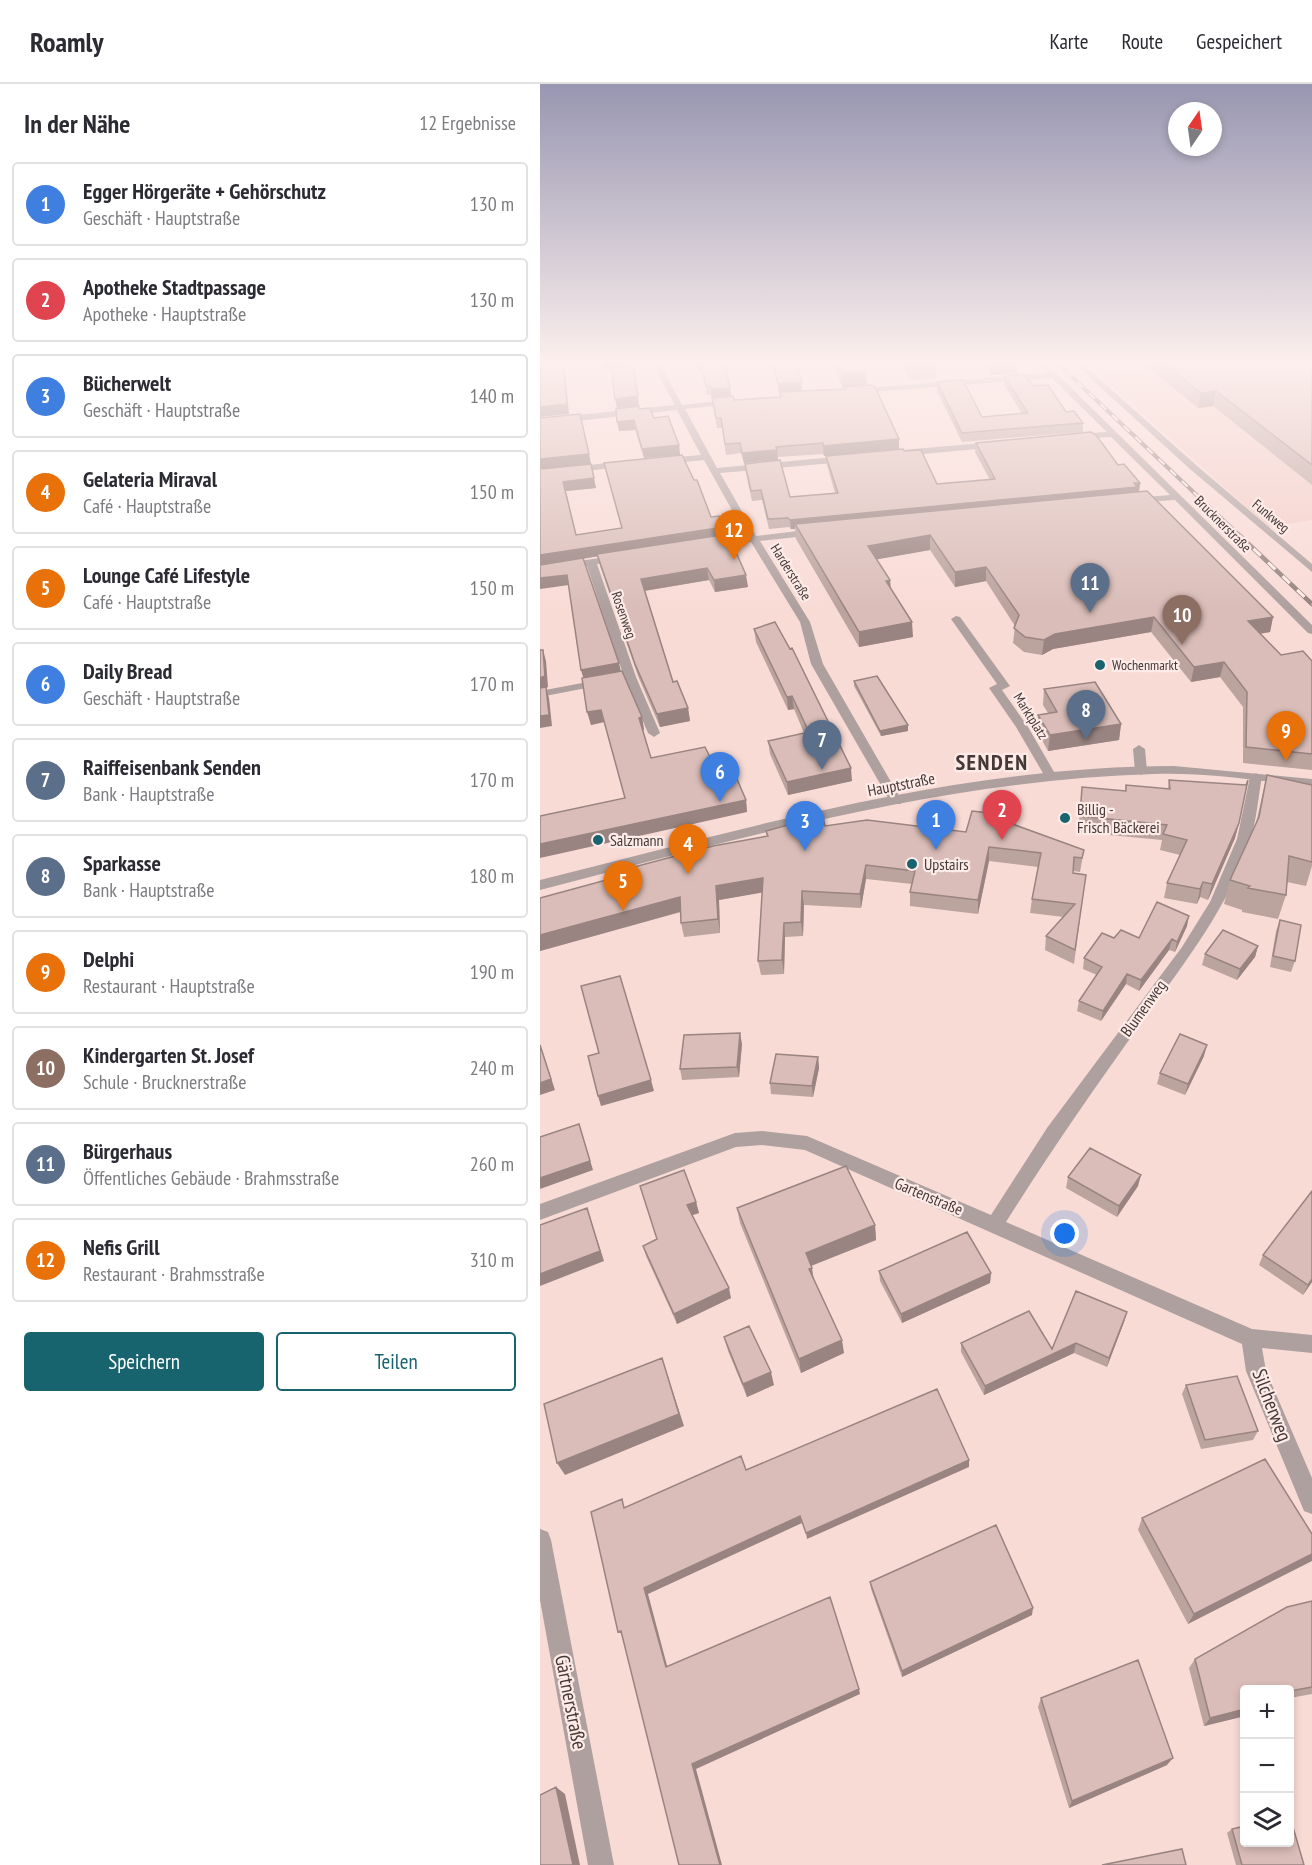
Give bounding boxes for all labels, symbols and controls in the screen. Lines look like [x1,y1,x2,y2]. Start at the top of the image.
text: Roamly [30,23,104,60]
text: Karte [1050,28,1088,55]
text: Route [1121,28,1163,55]
text: Gespeichert [1196,28,1282,55]
north arrow [1168,102,1222,156]
text: In der Nähe [24,107,130,140]
text: 12 Ergebnisse [419,110,516,136]
text: Egger Hörgeräte + Gehörschutz [83,177,326,205]
text: 1 [41,191,50,217]
text: 130 m [470,191,514,217]
text: Geschäft · Hauptstraße [83,205,240,231]
text: Apotheke Stadtpassage [83,273,266,301]
text: 2 [41,287,50,313]
text: 130 m [470,287,514,313]
text: Apotheke · Hauptstraße [83,301,246,327]
text: Bücherwelt [83,369,171,397]
text: 3 [41,383,50,409]
text: 140 m [470,383,514,409]
text: Geschäft · Hauptstraße [83,397,240,423]
text: Gelateria Miraval [83,465,217,493]
text: 4 [41,479,50,505]
text: 150 m [470,479,514,505]
street label: Brucknerstraße [1191,492,1255,556]
text: Café · Hauptstraße [83,493,211,519]
street label: Funkweg [1249,495,1293,537]
pin: 12 [714,510,754,560]
street label: Harderstraße [767,540,816,604]
text: Lounge Café Lifestyle [83,561,250,589]
pin: 11 [1070,564,1110,613]
text: 5 [41,575,50,601]
text: 150 m [470,575,514,601]
text: Café · Hauptstraße [83,589,211,615]
street label: Rosenweg [608,589,640,641]
pin: 10 [1162,596,1202,645]
place label: Wochenmarkt [1112,656,1178,674]
text: Daily Bread [83,657,172,685]
marker: Wochenmarkt [1093,658,1107,672]
text: 6 [41,671,50,697]
text: 170 m [470,671,514,697]
text: Geschäft · Hauptstraße [83,685,240,711]
street label: Marktplatz [1010,689,1052,743]
pin: 8 [1066,690,1106,740]
pin: 9 [1266,712,1306,761]
pin: 7 [802,720,842,770]
district label: SENDEN [955,748,1029,776]
pin: 6 [700,752,740,802]
text: Raiffeisenbank Senden [83,753,261,781]
text: 7 [41,767,50,793]
text: 170 m [470,767,514,793]
street label: Hauptstraße [866,768,936,800]
text: Bank · Hauptstraße [83,781,215,807]
pin: 2 [982,790,1022,840]
place label: Billig - Frisch Bäckerei [1077,799,1160,837]
pin: 1 [916,800,956,850]
pin: 3 [786,802,824,851]
marker: Billig - Frisch Bäckerei [1058,811,1072,825]
pin: 4 [668,824,708,874]
place label: Salzmann [610,830,664,850]
marker: Salzmann [591,833,605,847]
text: Sparkasse [83,849,161,877]
place label: Upstairs [924,854,969,874]
marker: Upstairs [905,857,919,871]
pin: 5 [604,862,643,911]
text: 8 [41,863,50,889]
text: 180 m [470,863,514,889]
text: Bank · Hauptstraße [83,877,215,903]
text: Delphi [83,945,134,973]
text: 9 [41,959,50,985]
text: 190 m [470,959,514,985]
text: Restaurant · Hauptstraße [83,973,255,999]
street label: Blumenweg [1116,976,1170,1040]
text: Kindergarten St. Josef [83,1041,254,1069]
text: 10 [36,1055,55,1081]
text: 240 m [470,1055,514,1081]
text: Schule · Brucknerstraße [83,1069,247,1095]
text: Bürgerhaus [83,1137,172,1165]
text: 11 [36,1151,55,1177]
text: 260 m [470,1151,514,1177]
text: Öffentliches Gebäude · Brahmsstraße [83,1165,339,1191]
street label: Gartenstraße [892,1173,966,1219]
your location [1050,1219,1079,1248]
text: Nefis Grill [83,1233,160,1261]
text: 12 [36,1247,55,1273]
text: 310 m [470,1247,514,1273]
text: Restaurant · Brahmsstraße [83,1261,265,1287]
button: Speichern [24,1332,264,1391]
button: Teilen [276,1332,516,1391]
street label: Silcherweg [1246,1365,1298,1445]
street label: Gärtnerstraße [549,1653,593,1751]
map controls [1240,1685,1294,1847]
button: + [1240,1685,1294,1739]
button: − [1240,1739,1294,1793]
button: layers [1240,1793,1294,1847]

